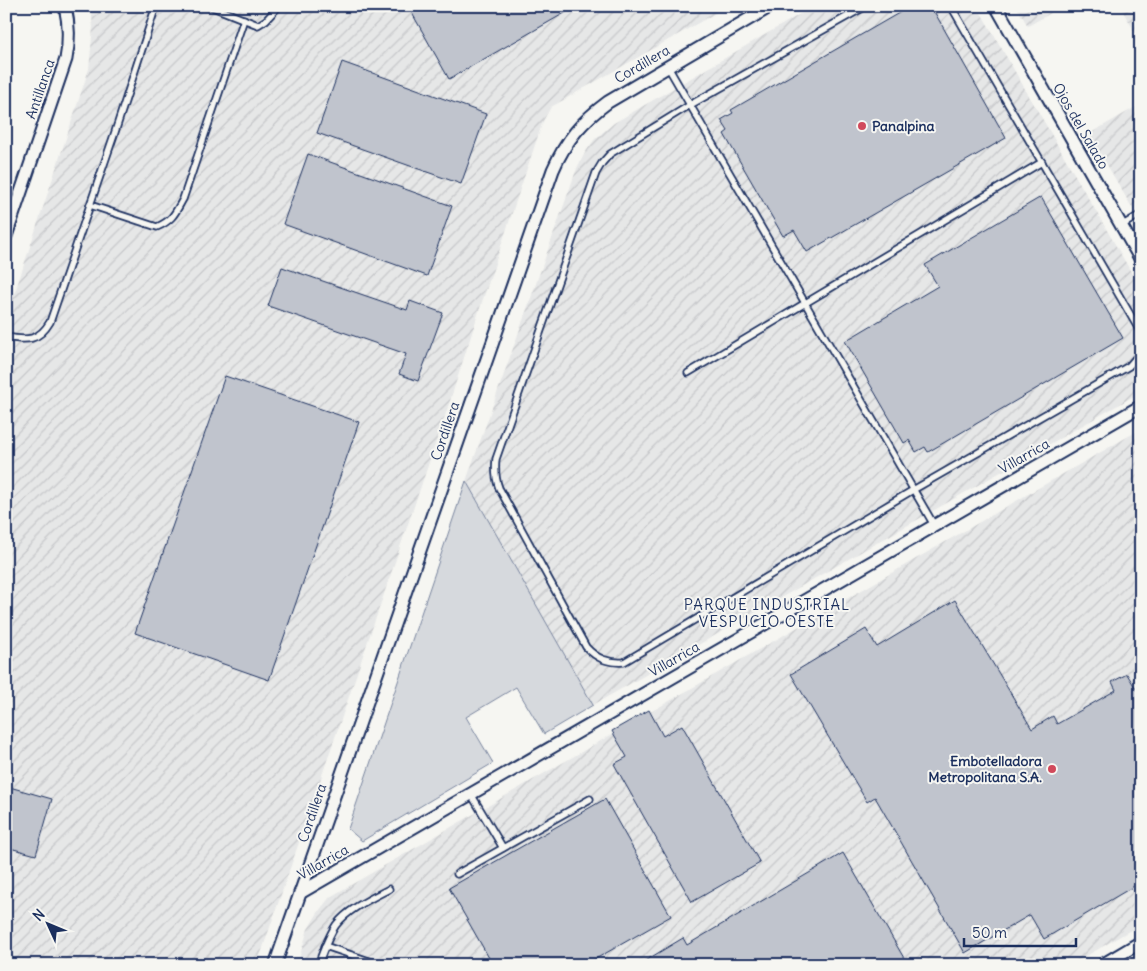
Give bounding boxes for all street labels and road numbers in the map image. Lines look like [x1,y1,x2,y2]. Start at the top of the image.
street label: Cordillera [611,41,673,87]
street label: Antillanca [21,57,59,121]
street label: Ojos del Salado [1049,80,1113,172]
street label: Cordillera [427,399,463,463]
street label: Villarrica [995,434,1053,478]
street label: Villarrica [645,637,703,681]
street label: Cordillera [294,781,330,845]
street label: Villarrica [294,840,352,884]

